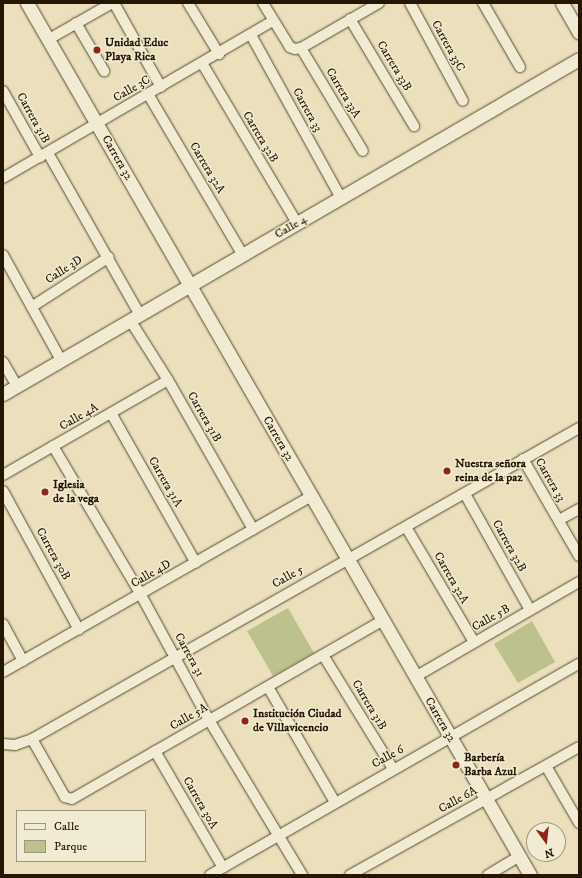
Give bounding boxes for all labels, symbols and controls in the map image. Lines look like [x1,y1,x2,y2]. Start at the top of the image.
street label: Carrera 33C [428,18,468,74]
place label: Unidad Educ Playa Rica [105,36,168,64]
street label: Carrera 33B [373,38,415,94]
marker: Unidad Educ Playa Rica [92,45,102,55]
street label: Carrera 33A [322,65,364,121]
street label: Calle 3C [111,73,153,105]
street label: Carrera 33 [289,85,325,135]
street label: Carrera 31B [13,90,53,146]
street label: Carrera 32B [239,109,281,165]
street label: Carrera 32 [98,133,136,183]
street label: Carrera 32A [186,140,228,196]
street label: Calle 4 [272,212,310,242]
street label: Calle 3D [43,253,85,287]
street label: Carrera 31B [184,389,224,445]
street label: Calle 4A [57,400,101,434]
street label: Carrera 32 [259,414,297,464]
street label: Carrera 31A [145,454,185,510]
street label: Carrera 33 [532,456,568,504]
place label: Nuestra señora reina de la paz [455,457,526,485]
marker: Nuestra señora reina de la paz [442,466,452,476]
place label: Iglesia de la vega [53,478,99,506]
marker: Iglesia de la vega [40,487,50,497]
street label: Carrera 32B [489,518,529,574]
street label: Carrera 30B [33,525,73,583]
street label: Carrera 32A [430,550,472,606]
street label: Calle 4D [129,557,173,591]
street label: Calle 5 [270,562,306,592]
street label: Calle 5B [469,601,513,635]
street label: Carrera 31 [171,631,207,679]
street label: Carrera 31B [349,677,389,733]
street label: Carrera 32 [421,695,459,745]
street label: Calle 5A [167,700,211,734]
place label: Institución Ciudad de Villavicencio [253,707,342,735]
marker: Institución Ciudad de Villavicencio [240,716,250,726]
street label: Calle 6 [370,742,406,772]
place label: Barbería Barba Azul [464,751,517,779]
marker: Barbería Barba Azul [451,760,461,770]
street label: Carrera 30A [179,774,221,832]
street label: Calle 6A [436,784,480,816]
legend [16,810,146,862]
text: Calle [54,819,79,834]
north arrow [526,822,566,862]
text: Parque [54,839,87,854]
text: N [543,845,555,861]

